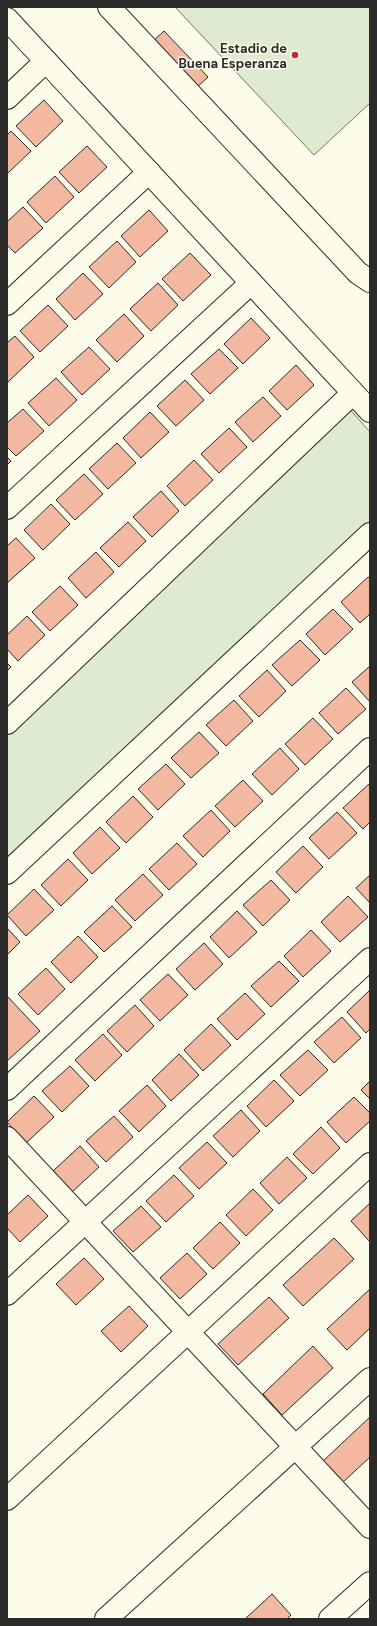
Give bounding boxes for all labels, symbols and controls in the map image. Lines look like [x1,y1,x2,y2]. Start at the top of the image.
place label: Estadio de Buena Esperanza [178,40,287,72]
marker: Estadio de Buena Esperanza [290,50,300,60]

